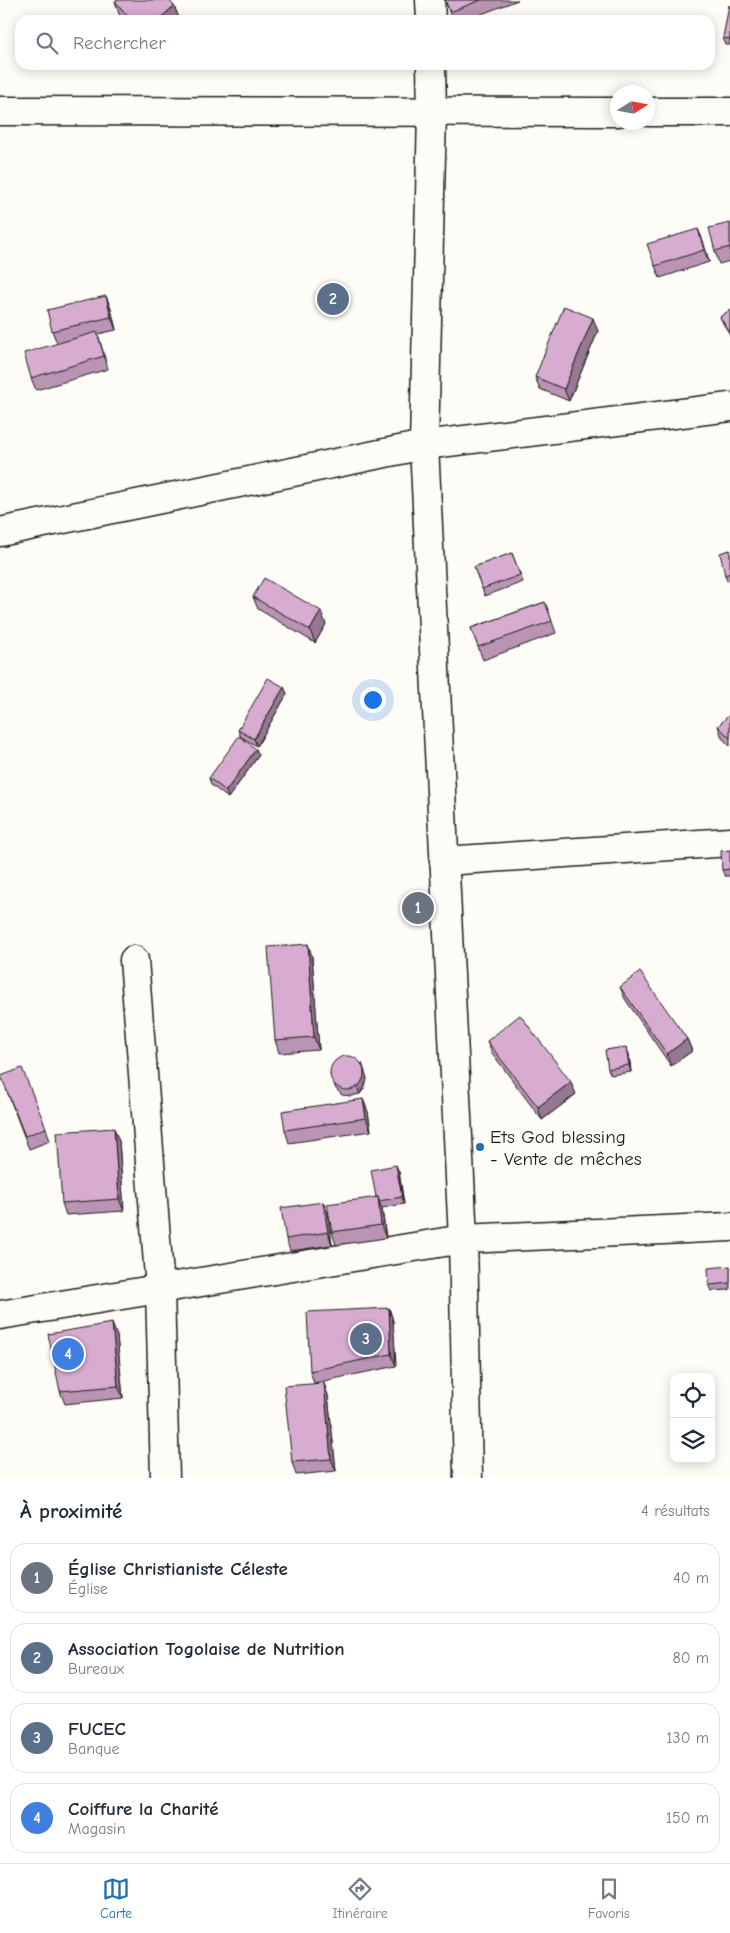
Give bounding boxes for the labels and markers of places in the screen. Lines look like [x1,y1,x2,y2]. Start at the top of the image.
pin: 2 [317,280,349,318]
pin: 1 [402,889,434,927]
place label: Ets God blessing - Vente de mêches [490,1126,642,1170]
marker: Ets God blessing - Vente de mêches [474,1141,486,1153]
pin: 3 [350,1320,382,1358]
pin: 4 [52,1335,84,1373]

